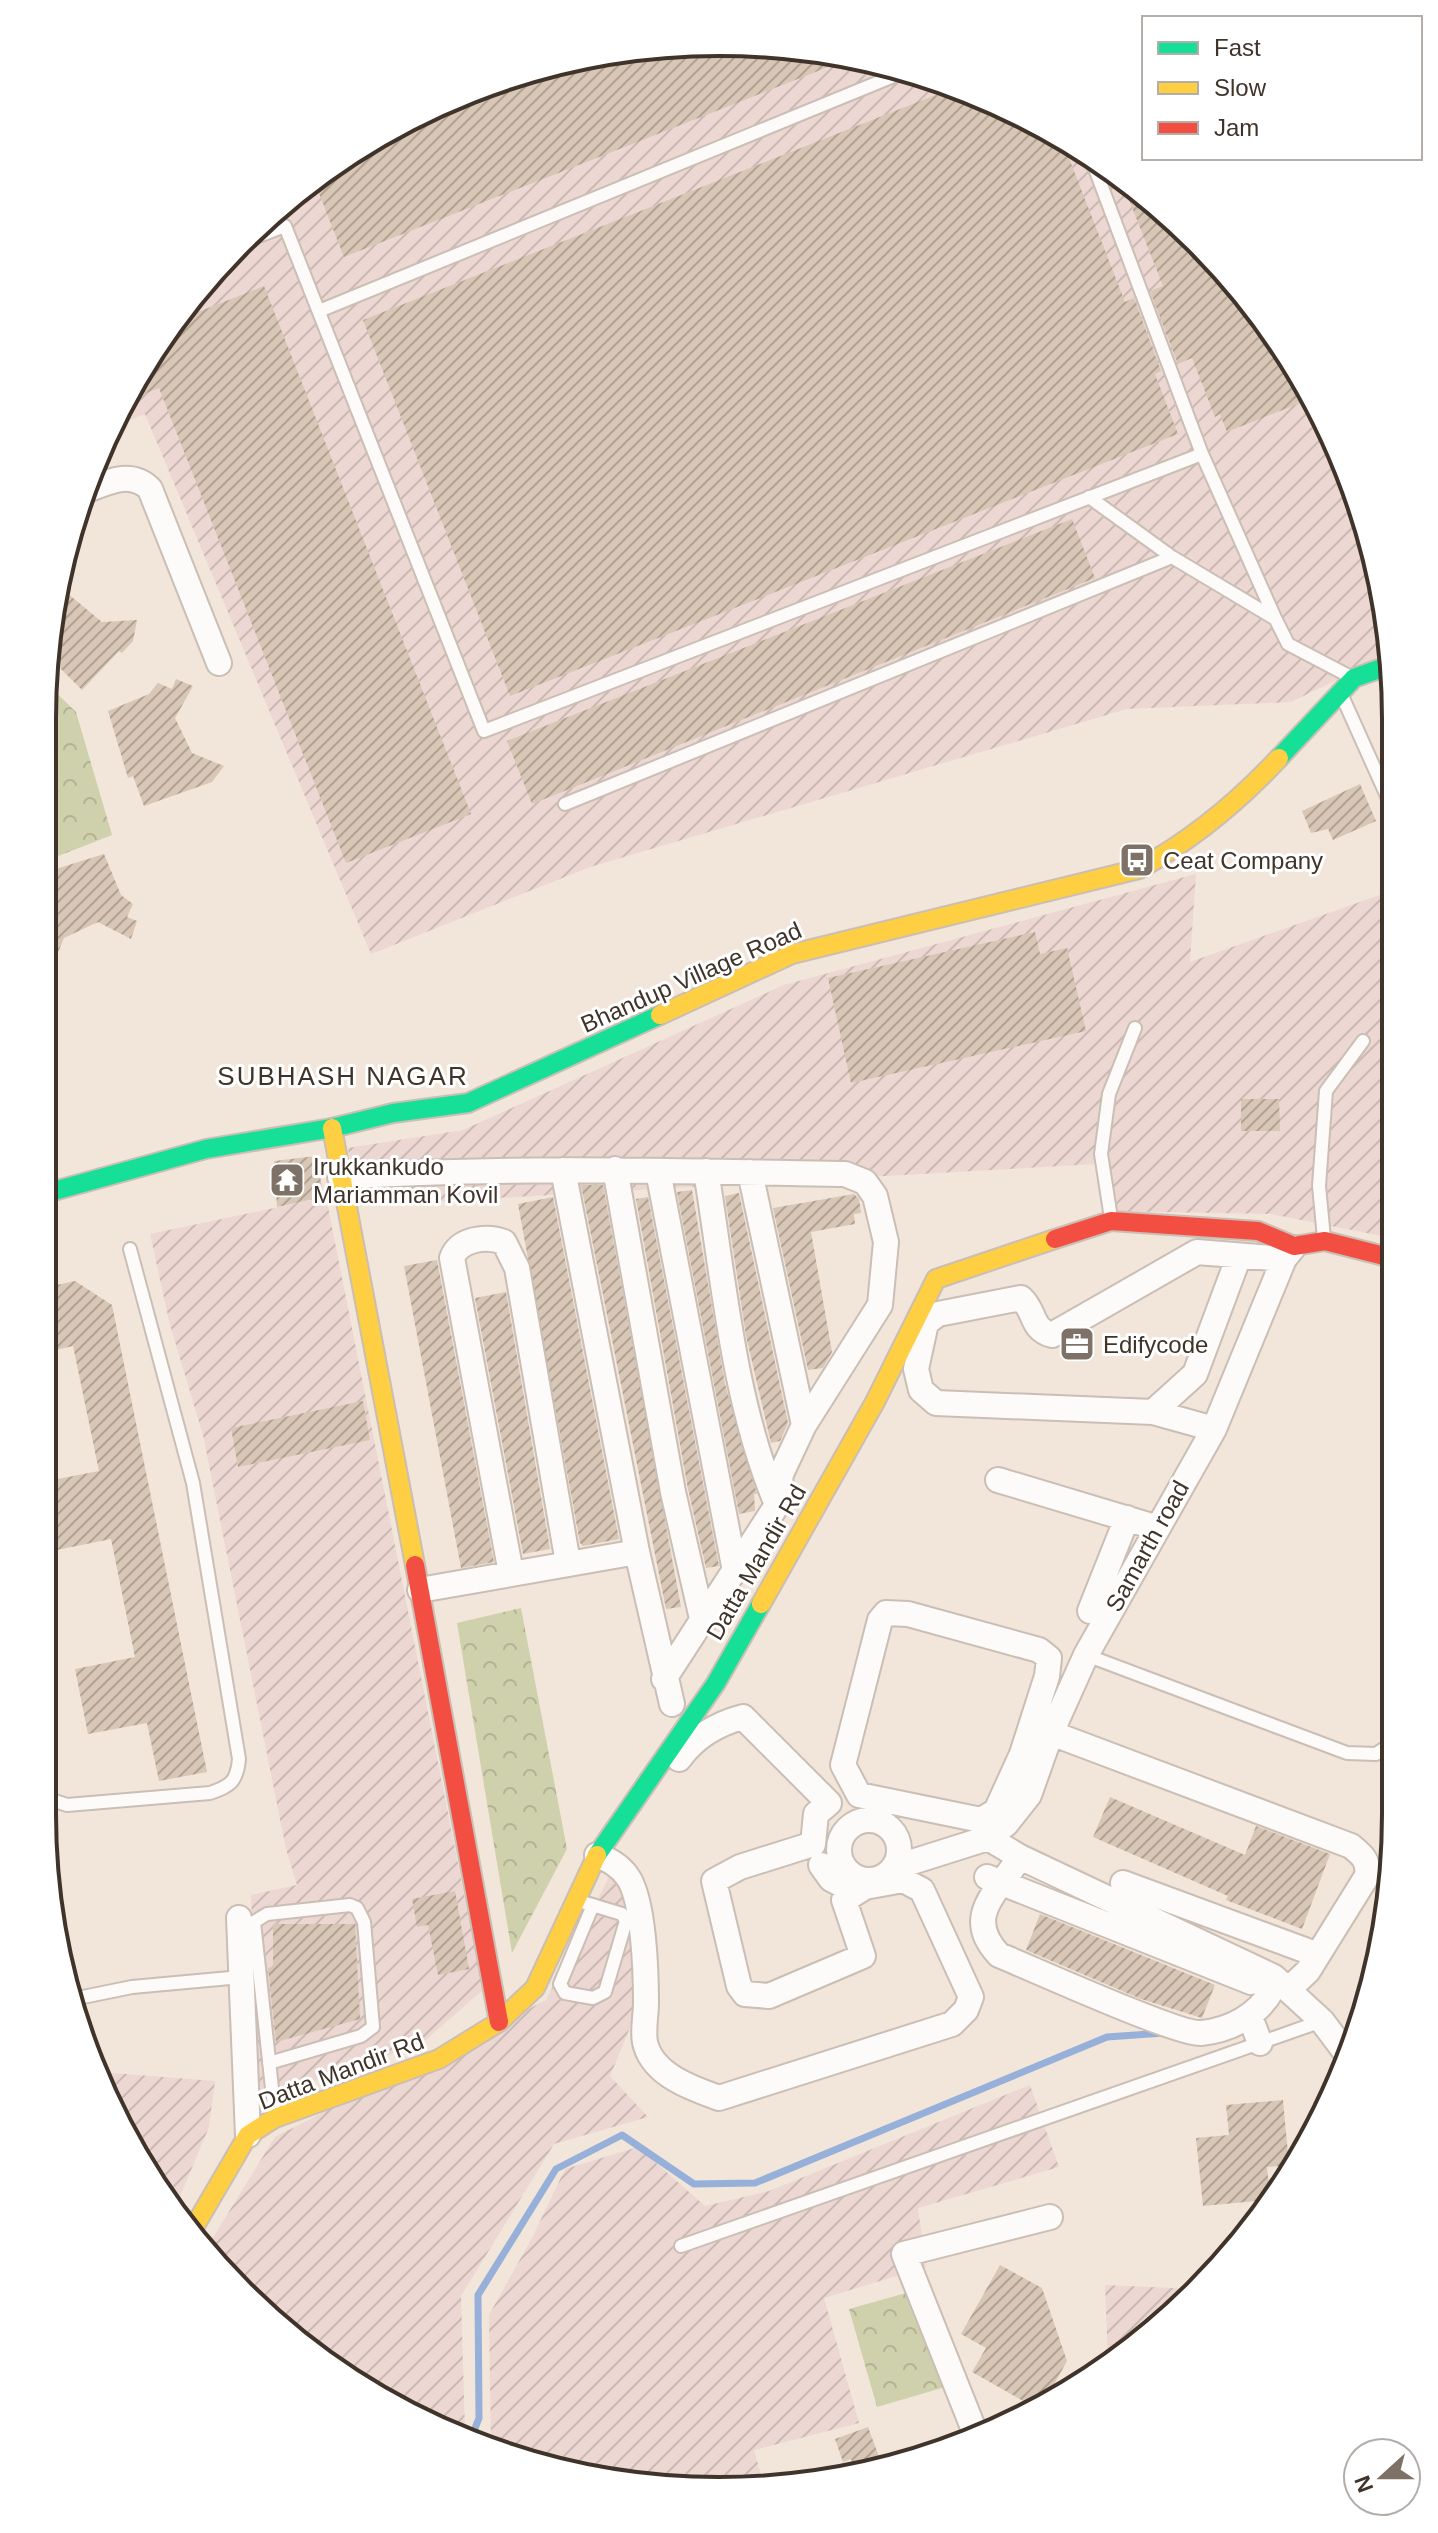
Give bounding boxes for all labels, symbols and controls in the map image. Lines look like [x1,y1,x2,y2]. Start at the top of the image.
legend [1142,16,1422,160]
text: Fast [1214,34,1261,61]
text: Slow [1214,74,1267,101]
text: Jam [1214,114,1259,141]
bus stop icon: Ceat Company [1118,841,1156,879]
place label: Ceat Company [1163,847,1323,874]
street label: Bhandup Village Road [577,916,805,1038]
district label: SUBHASH NAGAR [217,1061,469,1091]
place label: Irukkankudo Mariamman Kovil [313,1153,498,1208]
temple icon: Irukkankudo Mariamman Kovil [268,1161,306,1199]
office icon: Edifycode [1058,1325,1096,1363]
place label: Edifycode [1103,1331,1208,1358]
street label: Samarth road [1100,1476,1194,1616]
street label: Datta Mandir Rd [701,1480,811,1644]
street label: Datta Mandir Rd [255,2027,427,2115]
north arrow [1342,2437,1422,2517]
text: N [1349,2472,1378,2496]

